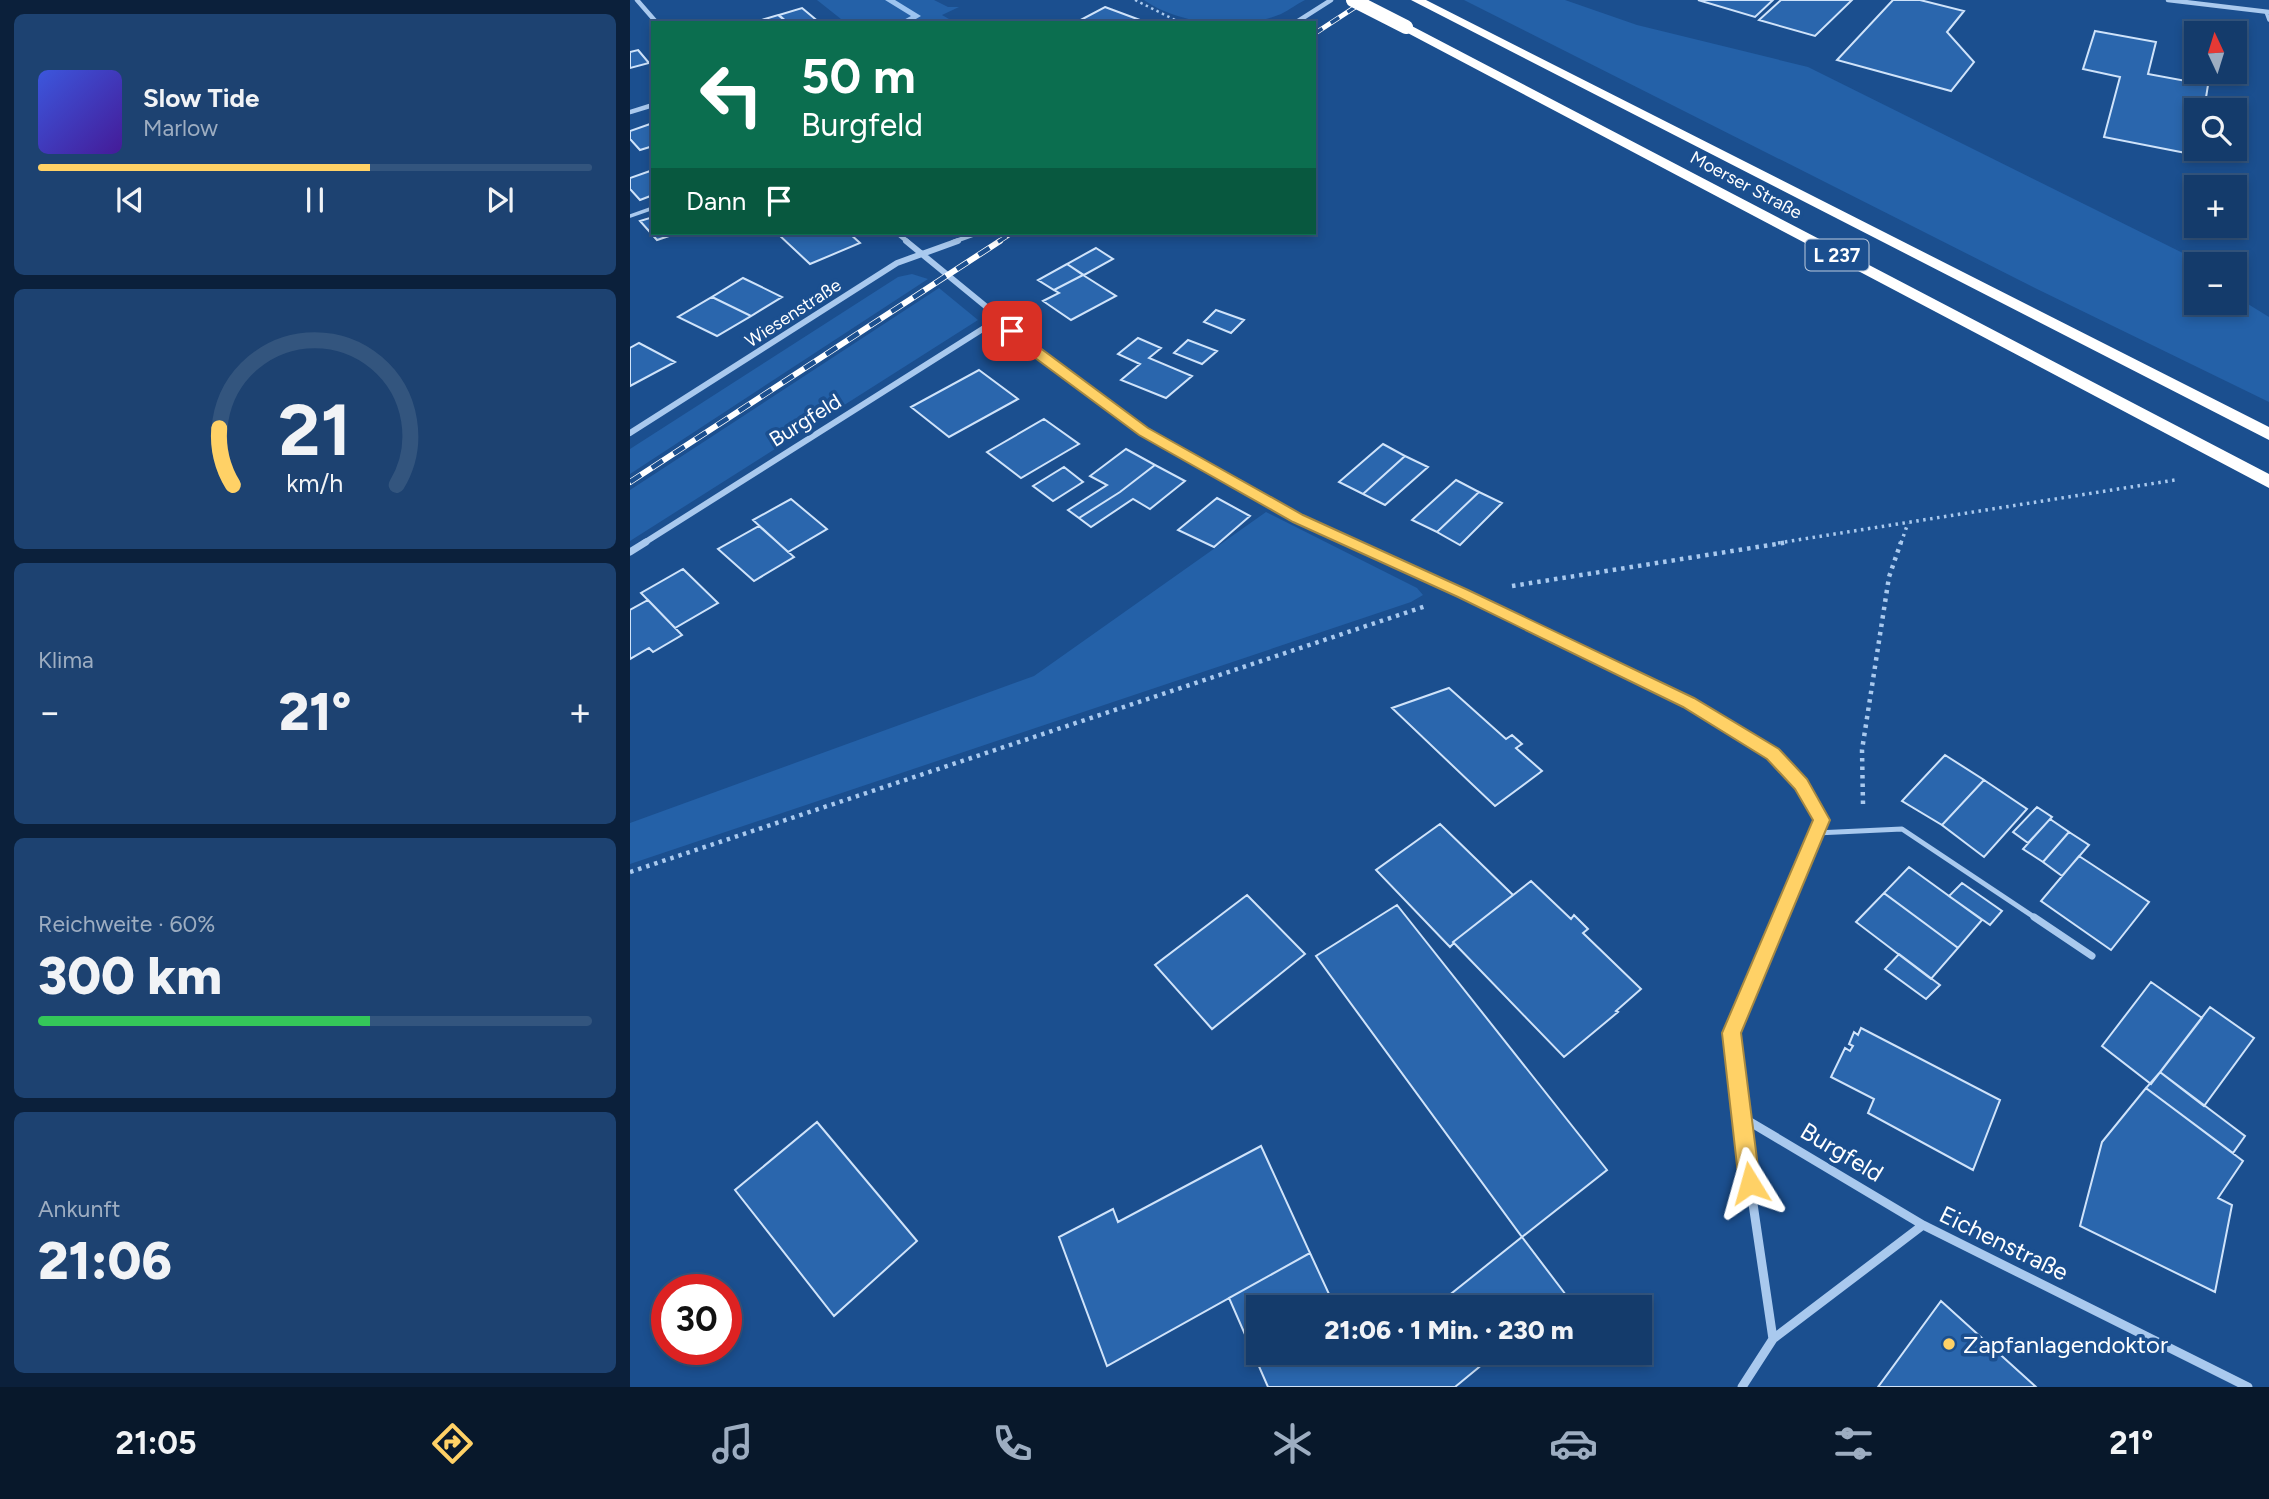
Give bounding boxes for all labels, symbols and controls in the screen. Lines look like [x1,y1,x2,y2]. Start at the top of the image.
north arrow [2184,21,2247,84]
map controls [2184,21,2247,315]
text: 50 m [801,46,916,105]
icon: left [686,49,777,140]
text: Slow Tide [143,82,259,114]
button: search [2184,98,2247,161]
text: Burgfeld [801,106,923,144]
text: Marlow [143,114,218,142]
street label: Moerser Straße [1686,146,1806,224]
button: + [2184,175,2247,238]
icon: previous [111,181,149,219]
icon: pause [296,181,334,219]
icon: next [481,181,519,219]
icon: arrive [760,182,798,220]
text: Dann [686,185,746,217]
road number: L 237 [1806,240,1868,270]
button: − [2184,252,2247,315]
street label: Wiesenstraße [741,274,845,352]
pin [982,301,1042,361]
icon: arrive [993,312,1031,350]
text: 21 [279,386,351,473]
street label: Burgfeld [764,388,846,452]
text: km/h [286,468,344,498]
text: Klima [38,646,94,674]
text: 21° [279,681,351,743]
text: − [38,689,62,735]
text: + [568,689,592,735]
text: Reichweite · 60% [38,910,215,938]
text: 300 km [38,945,222,1007]
street label: Burgfeld [1795,1116,1889,1188]
position arrow [1713,1146,1787,1220]
text: Ankunft [38,1195,120,1223]
street label: Eichenstraße [1935,1199,2073,1287]
text: 21:06 [38,1230,172,1292]
speed limit sign: 30 [651,1274,742,1365]
text: 21:06 · 1 Min. · 230 m [1324,1314,1574,1346]
place label: Zapfanlagendoktor [1963,1330,2168,1359]
marker: Zapfanlagendoktor [1941,1336,1957,1352]
icon: directions [428,1419,477,1468]
icon: music [708,1419,757,1468]
icon: phone [988,1419,1037,1468]
icon: climate [1268,1419,1317,1468]
icon: car [1549,1419,1598,1468]
icon: filters [1829,1419,1878,1468]
text: 21:05 [116,1424,197,1462]
text: 21° [2109,1424,2153,1462]

